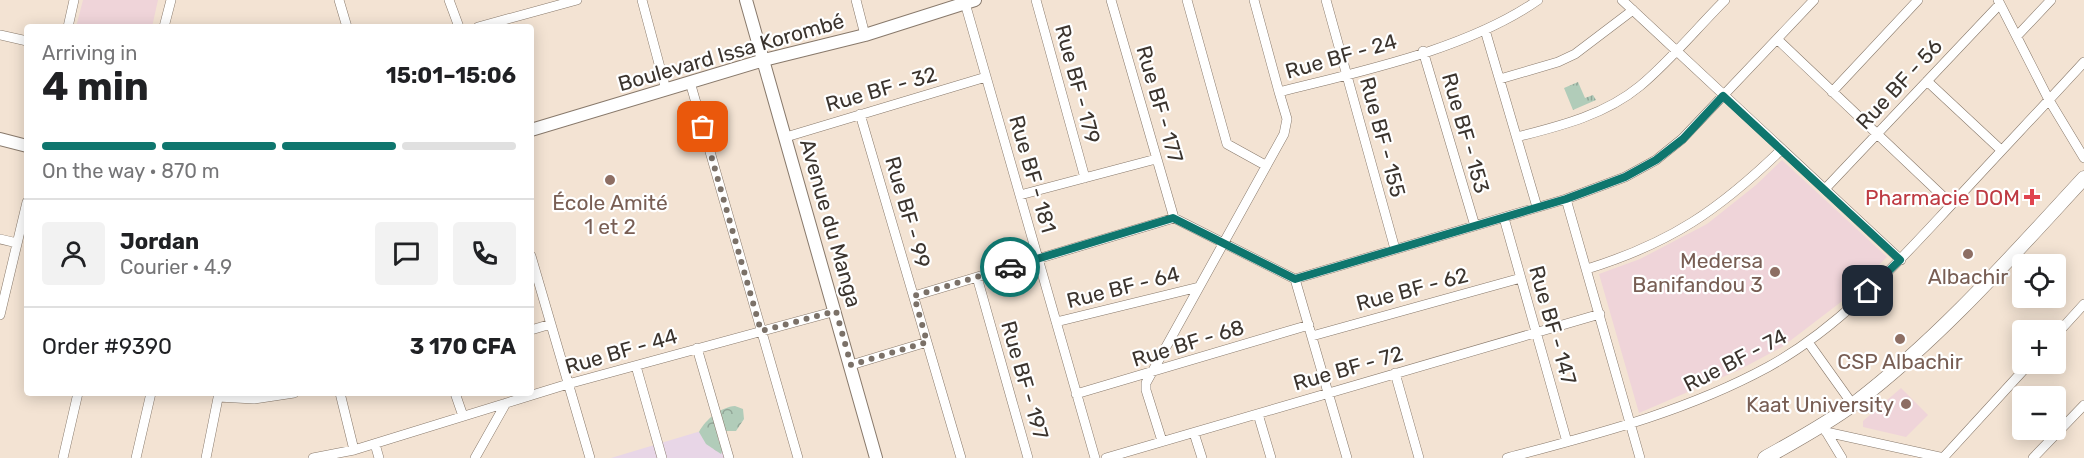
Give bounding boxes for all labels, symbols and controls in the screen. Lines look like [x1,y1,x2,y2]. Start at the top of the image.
street label: Boulevard Issa Korombé [615,8,847,96]
street label: Rue BF - 179 [1050,22,1106,146]
street label: Rue BF - 24 [1282,28,1400,84]
street label: Rue BF - 56 [1851,33,1947,135]
text: Arriving in [42,41,137,65]
street label: Rue BF - 177 [1131,43,1189,165]
street label: Rue BF - 32 [822,61,940,117]
text: 15:01–15:06 [386,62,516,89]
text: 4 min [42,64,149,110]
street label: Rue BF - 153 [1437,70,1495,196]
street label: Rue BF - 155 [1355,74,1411,200]
pin [677,101,728,152]
icon: bag [686,110,719,143]
street label: Rue BF - 181 [1004,112,1062,236]
street label: Avenue du Manga [795,136,867,310]
street label: Rue BF - 99 [880,153,936,271]
text: On the way · 870 m [42,159,220,183]
marker: École Amité 1 et 2 [603,173,617,187]
place label: Pharmacie DOM [1865,185,2020,210]
place label: École Amité 1 et 2 [552,190,668,239]
marker: Pharmacie DOM [2025,190,2039,204]
button: person [42,222,105,285]
button: chat [375,222,438,285]
button: phone [453,222,516,285]
text: Jordan [120,228,199,255]
courier [980,237,1040,297]
marker: Albachir [1961,247,1975,261]
place label: Medersa Banifandou 3 [1632,248,1763,297]
icon: car [994,251,1027,284]
map controls [2012,254,2066,440]
button: locate [2012,254,2066,308]
text: Courier · 4.9 [120,255,232,279]
street label: Rue BF - 64 [1064,261,1182,313]
street label: Rue BF - 62 [1353,262,1471,316]
street label: Rue BF - 147 [1524,263,1582,387]
place label: Albachir [1928,264,2008,289]
marker: Medersa Banifandou 3 [1768,265,1782,279]
pin [1842,265,1893,316]
icon: home [1851,274,1884,307]
street label: Rue BF - 68 [1129,314,1247,372]
street label: Rue BF - 197 [996,318,1054,442]
button: + [2012,320,2066,374]
street label: Rue BF - 44 [562,323,680,379]
street label: Rue BF - 74 [1679,323,1791,397]
marker: CSP Albachir [1893,332,1907,346]
text: Order #9390 [42,333,172,360]
text: 3 170 CFA [410,333,516,360]
street label: Rue BF - 72 [1290,340,1406,396]
place label: CSP Albachir [1837,349,1963,374]
button: − [2012,386,2066,440]
place label: Kaat University [1746,392,1894,417]
marker: Kaat University [1899,397,1913,411]

